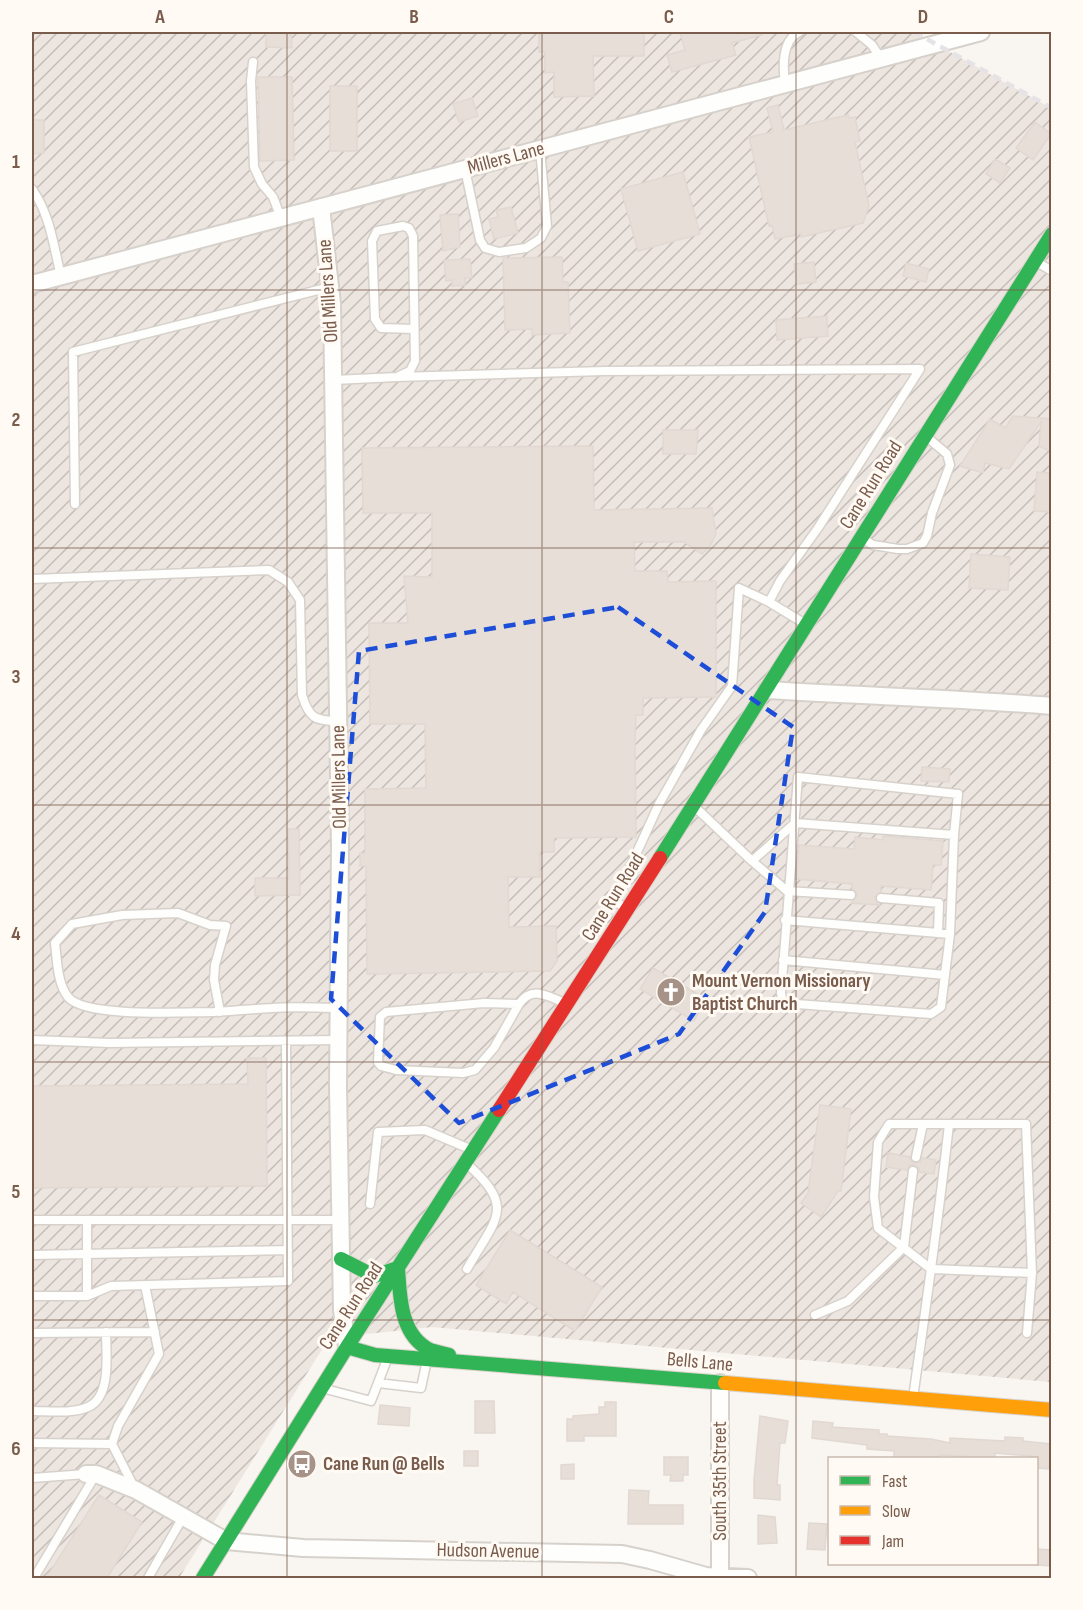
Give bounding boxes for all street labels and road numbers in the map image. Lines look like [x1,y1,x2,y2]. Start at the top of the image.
street label: Millers Lane [465,136,547,180]
street label: Old Millers Lane [312,238,344,344]
street label: Cane Run Road [834,436,908,534]
street label: Old Millers Lane [326,725,352,829]
street label: Cane Run Road [576,848,650,946]
street label: Cane Run Road [314,1258,388,1354]
street label: Bells Lane [666,1347,734,1377]
street label: South 35th Street [708,1421,732,1541]
street label: Hudson Avenue [436,1538,540,1564]

